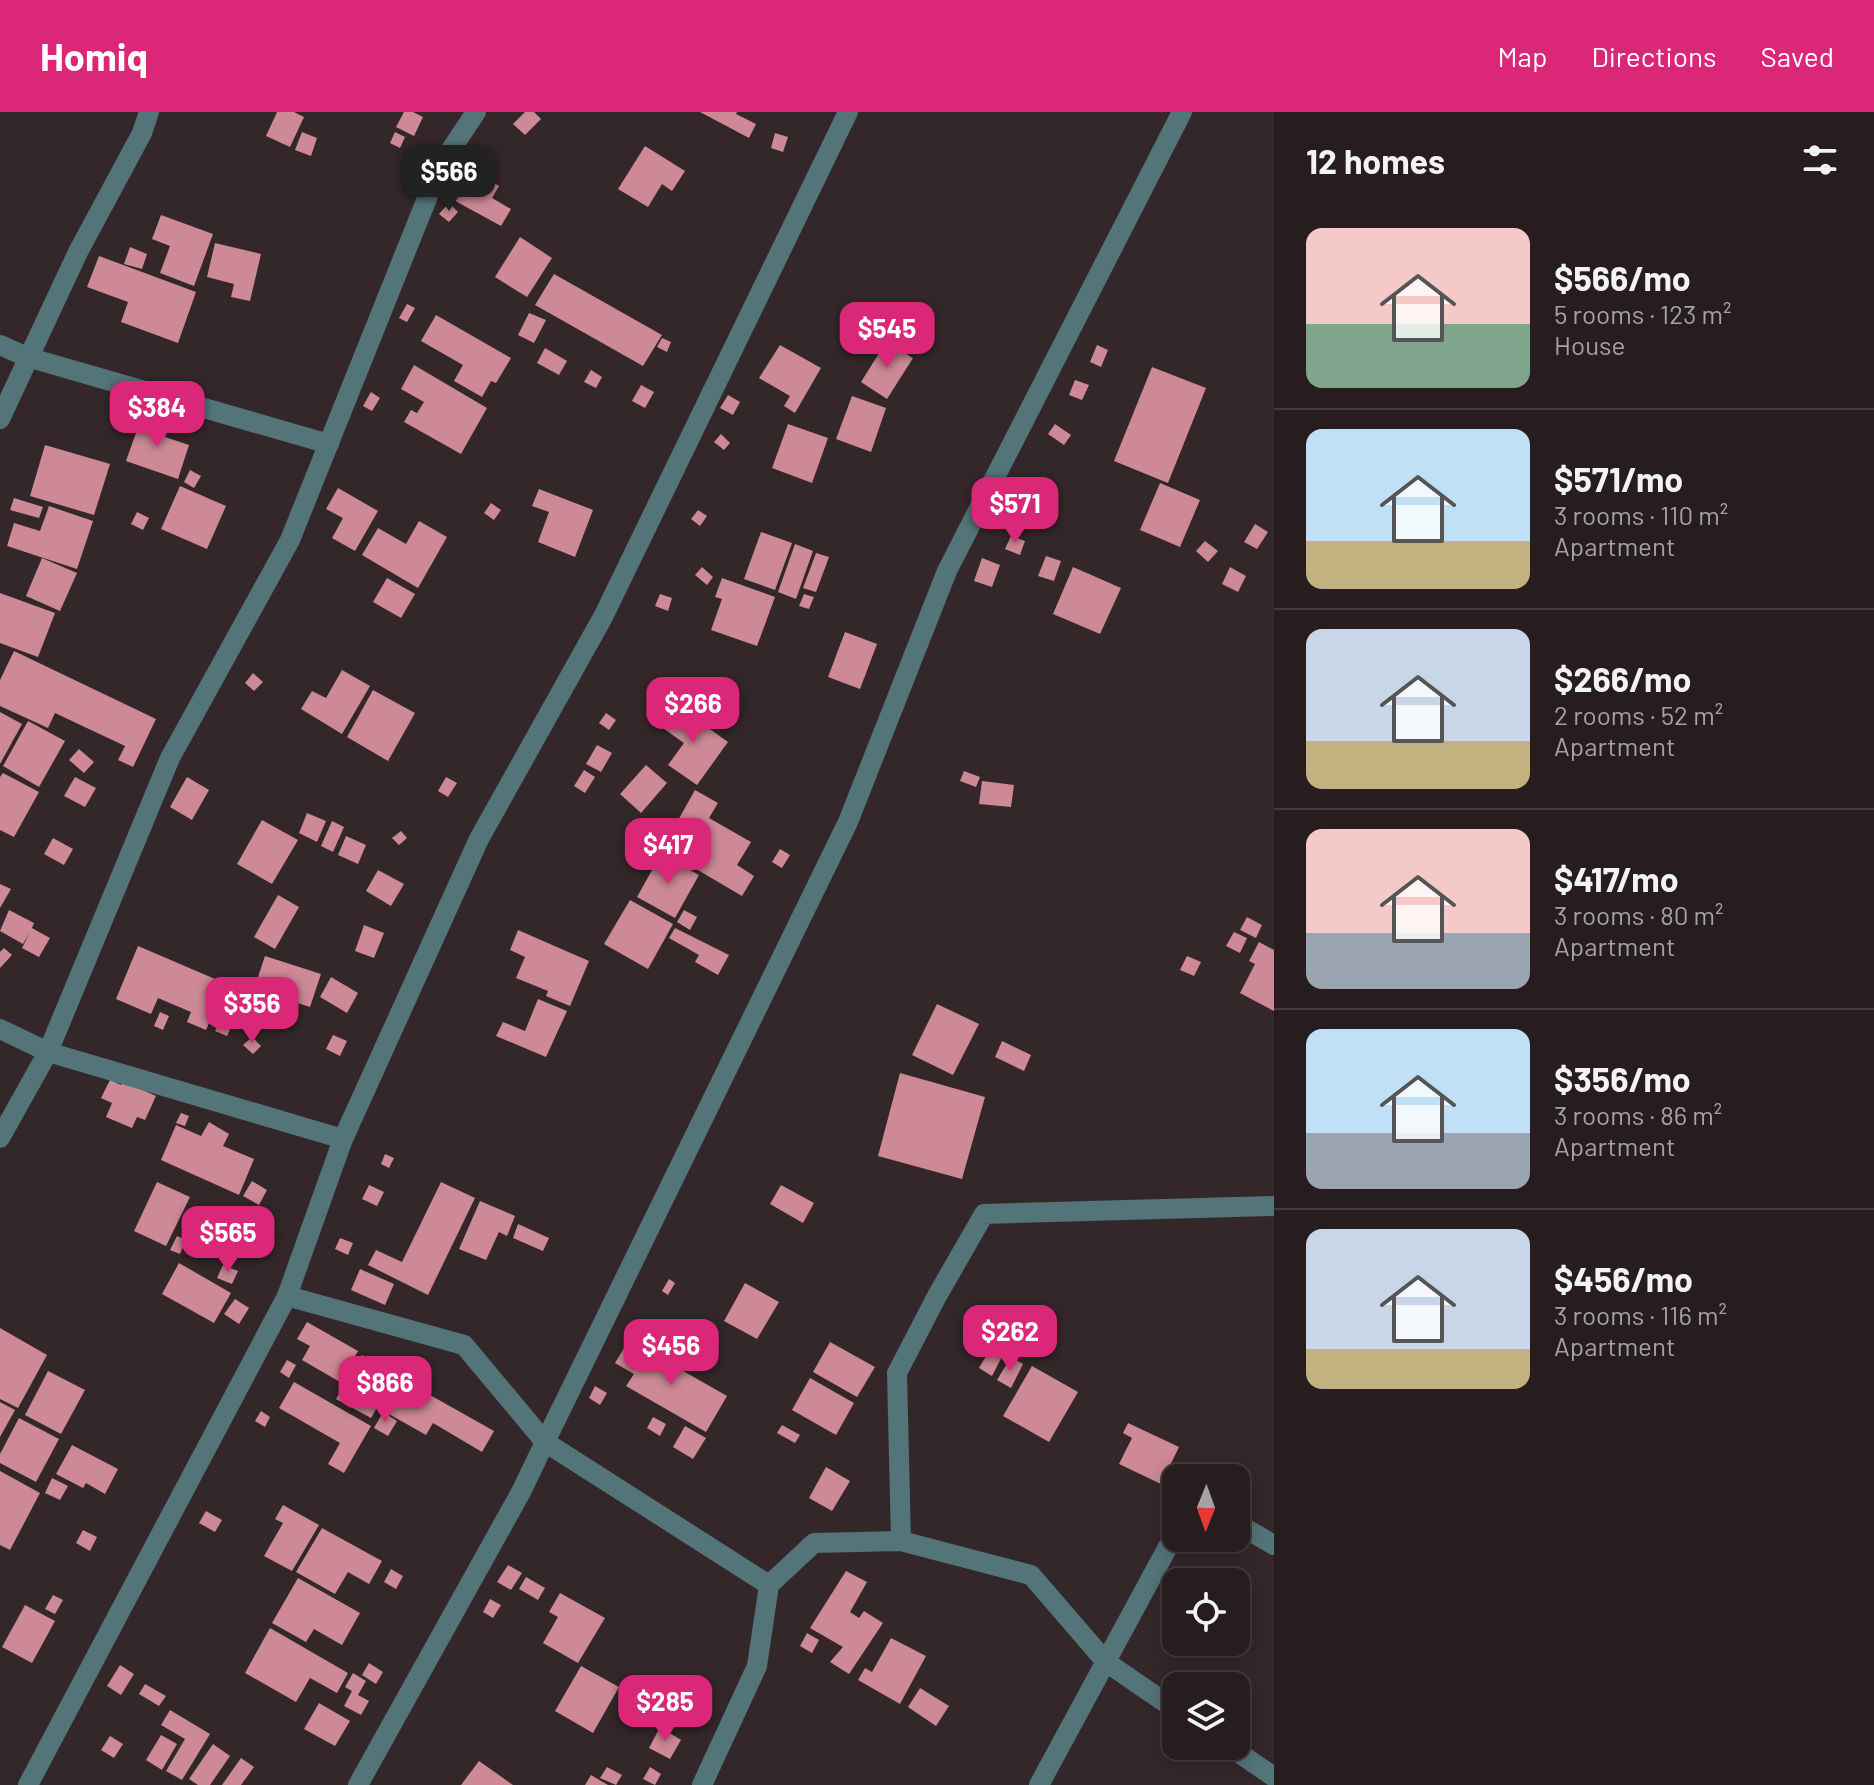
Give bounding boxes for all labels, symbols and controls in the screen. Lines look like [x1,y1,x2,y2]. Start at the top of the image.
text: Homiq [40,33,148,79]
text: Map [1498,39,1547,73]
text: Directions [1591,39,1717,73]
text: Saved [1761,39,1834,73]
icon: filters [1798,138,1842,182]
text: 12 homes [1306,140,1445,181]
pin: $566 [402,145,496,213]
text: $566 [421,155,477,186]
text: $566/mo [1554,257,1691,298]
icon: home [1370,260,1466,356]
text: 5 rooms · 123 m² [1554,298,1732,329]
pin: $545 [840,302,934,370]
text: $545 [858,312,916,343]
text: House [1554,329,1625,360]
pin: $384 [110,381,204,449]
text: $384 [128,391,186,422]
text: $571/mo [1554,458,1683,499]
icon: home [1370,461,1466,557]
pin: $571 [968,477,1062,545]
text: $571 [989,487,1041,518]
text: 3 rooms · 110 m² [1554,499,1728,530]
text: Apartment [1554,530,1675,561]
text: $266/mo [1554,658,1691,699]
icon: home [1370,661,1466,757]
pin: $266 [646,677,740,745]
text: $266 [664,687,722,718]
text: 2 rooms · 52 m² [1554,699,1723,730]
text: Apartment [1554,730,1675,761]
pin: $417 [621,818,715,886]
text: $417 [643,828,693,859]
text: $417/mo [1554,858,1679,899]
icon: home [1370,861,1466,957]
text: 3 rooms · 80 m² [1554,899,1724,930]
text: Apartment [1554,930,1675,961]
pin: $356 [205,977,299,1045]
text: $356 [224,987,280,1018]
text: $356/mo [1554,1058,1691,1099]
icon: home [1370,1061,1466,1157]
text: 3 rooms · 86 m² [1554,1099,1722,1130]
text: Apartment [1554,1130,1675,1161]
pin: $565 [181,1206,275,1274]
text: $565 [200,1216,256,1247]
text: $456/mo [1554,1258,1693,1299]
icon: home [1370,1261,1466,1357]
text: 3 rooms · 116 m² [1554,1299,1727,1330]
pin: $262 [963,1305,1057,1373]
text: $262 [981,1315,1039,1346]
pin: $456 [624,1319,718,1387]
text: $456 [642,1329,700,1360]
text: Apartment [1554,1330,1675,1361]
pin: $866 [338,1356,432,1424]
text: $866 [357,1366,413,1397]
north arrow [1162,1464,1250,1552]
map controls [1162,1464,1250,1760]
button: locate [1162,1568,1250,1656]
button: layers [1162,1672,1250,1760]
pin: $285 [618,1675,712,1743]
text: $285 [636,1685,694,1716]

